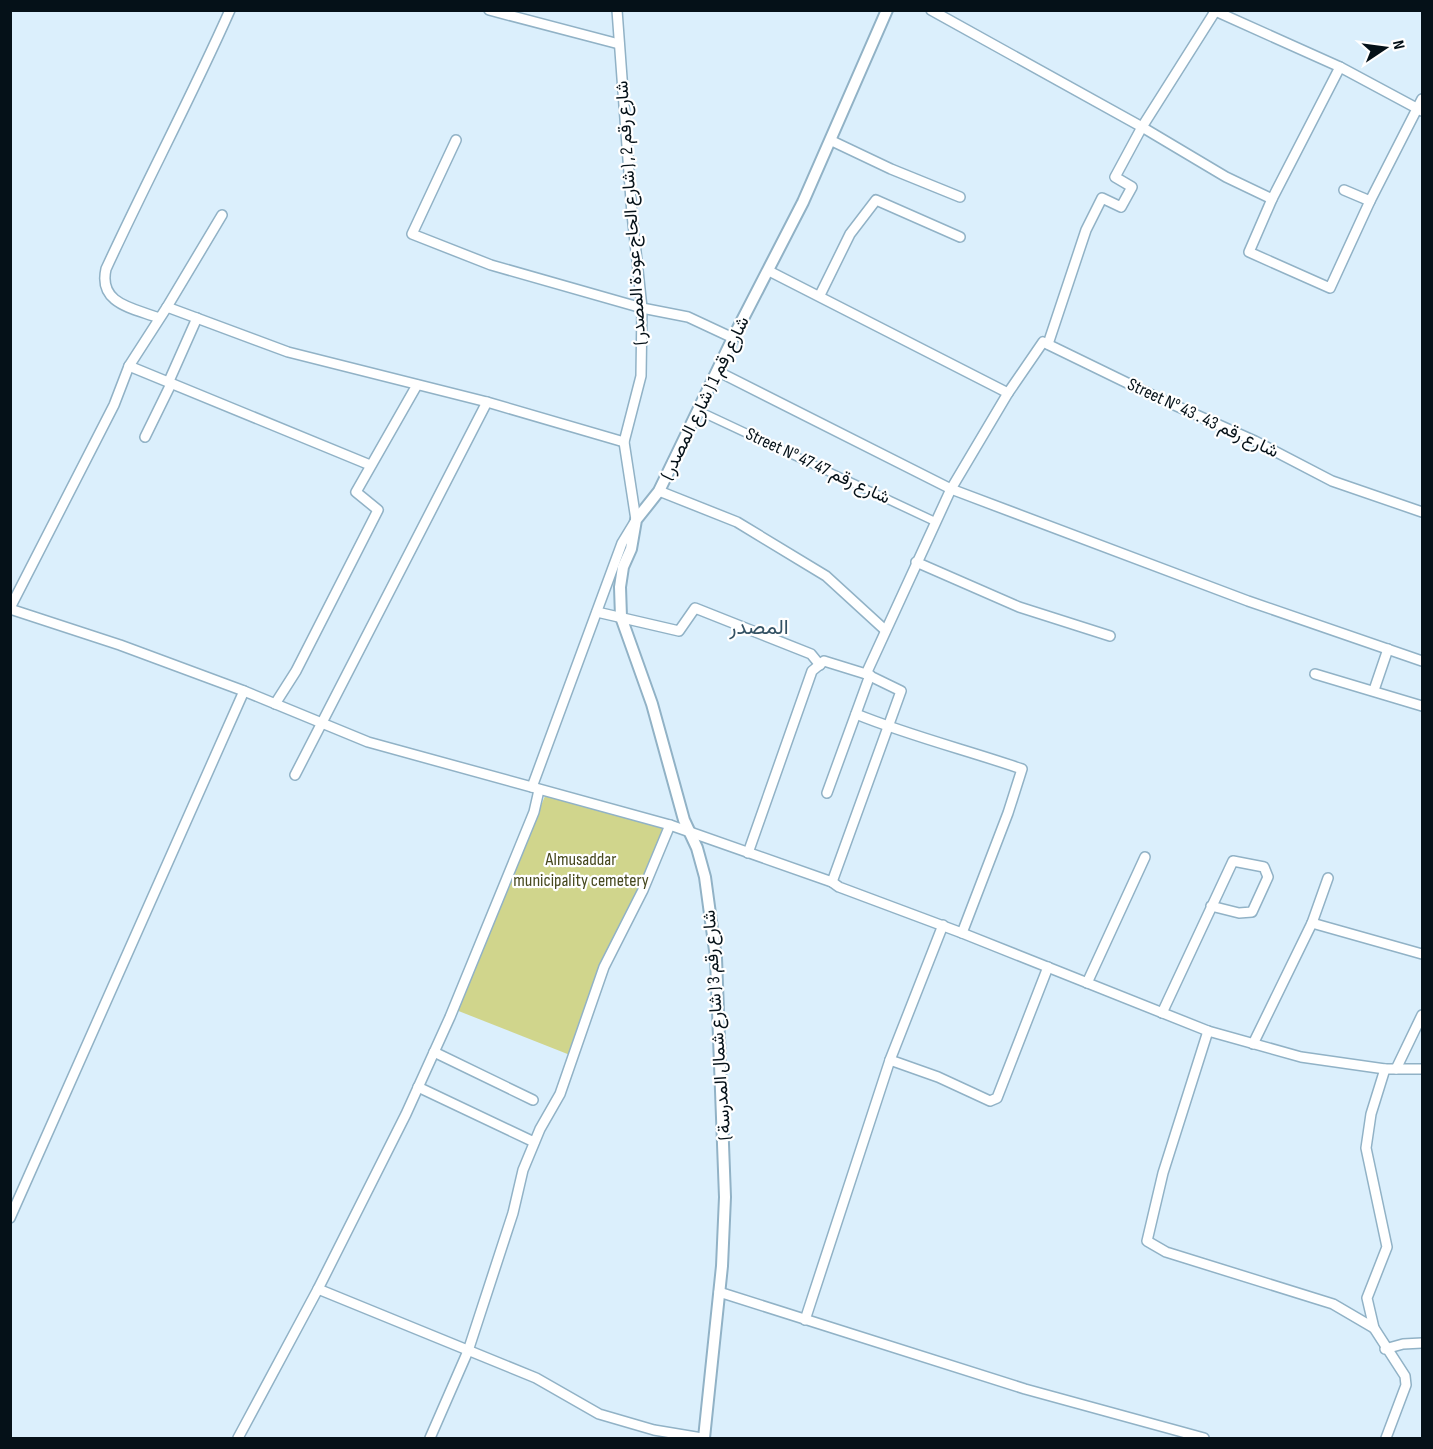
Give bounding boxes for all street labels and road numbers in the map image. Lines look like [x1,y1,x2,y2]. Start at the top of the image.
street label: شارع رقم 2 , ( شارع الحاج عودة المصدر ) [611,80,652,346]
street label: شارع رقم 1 ( شارع المصدر ) [656,313,755,484]
street label: Street N° 43 . شارع رقم 43 [1124,374,1282,463]
street label: Street N° 47 شارع رقم 47 [742,423,894,510]
street label: شارع رقم 3 ( شارع شمال المدرسة ) [698,909,737,1141]

